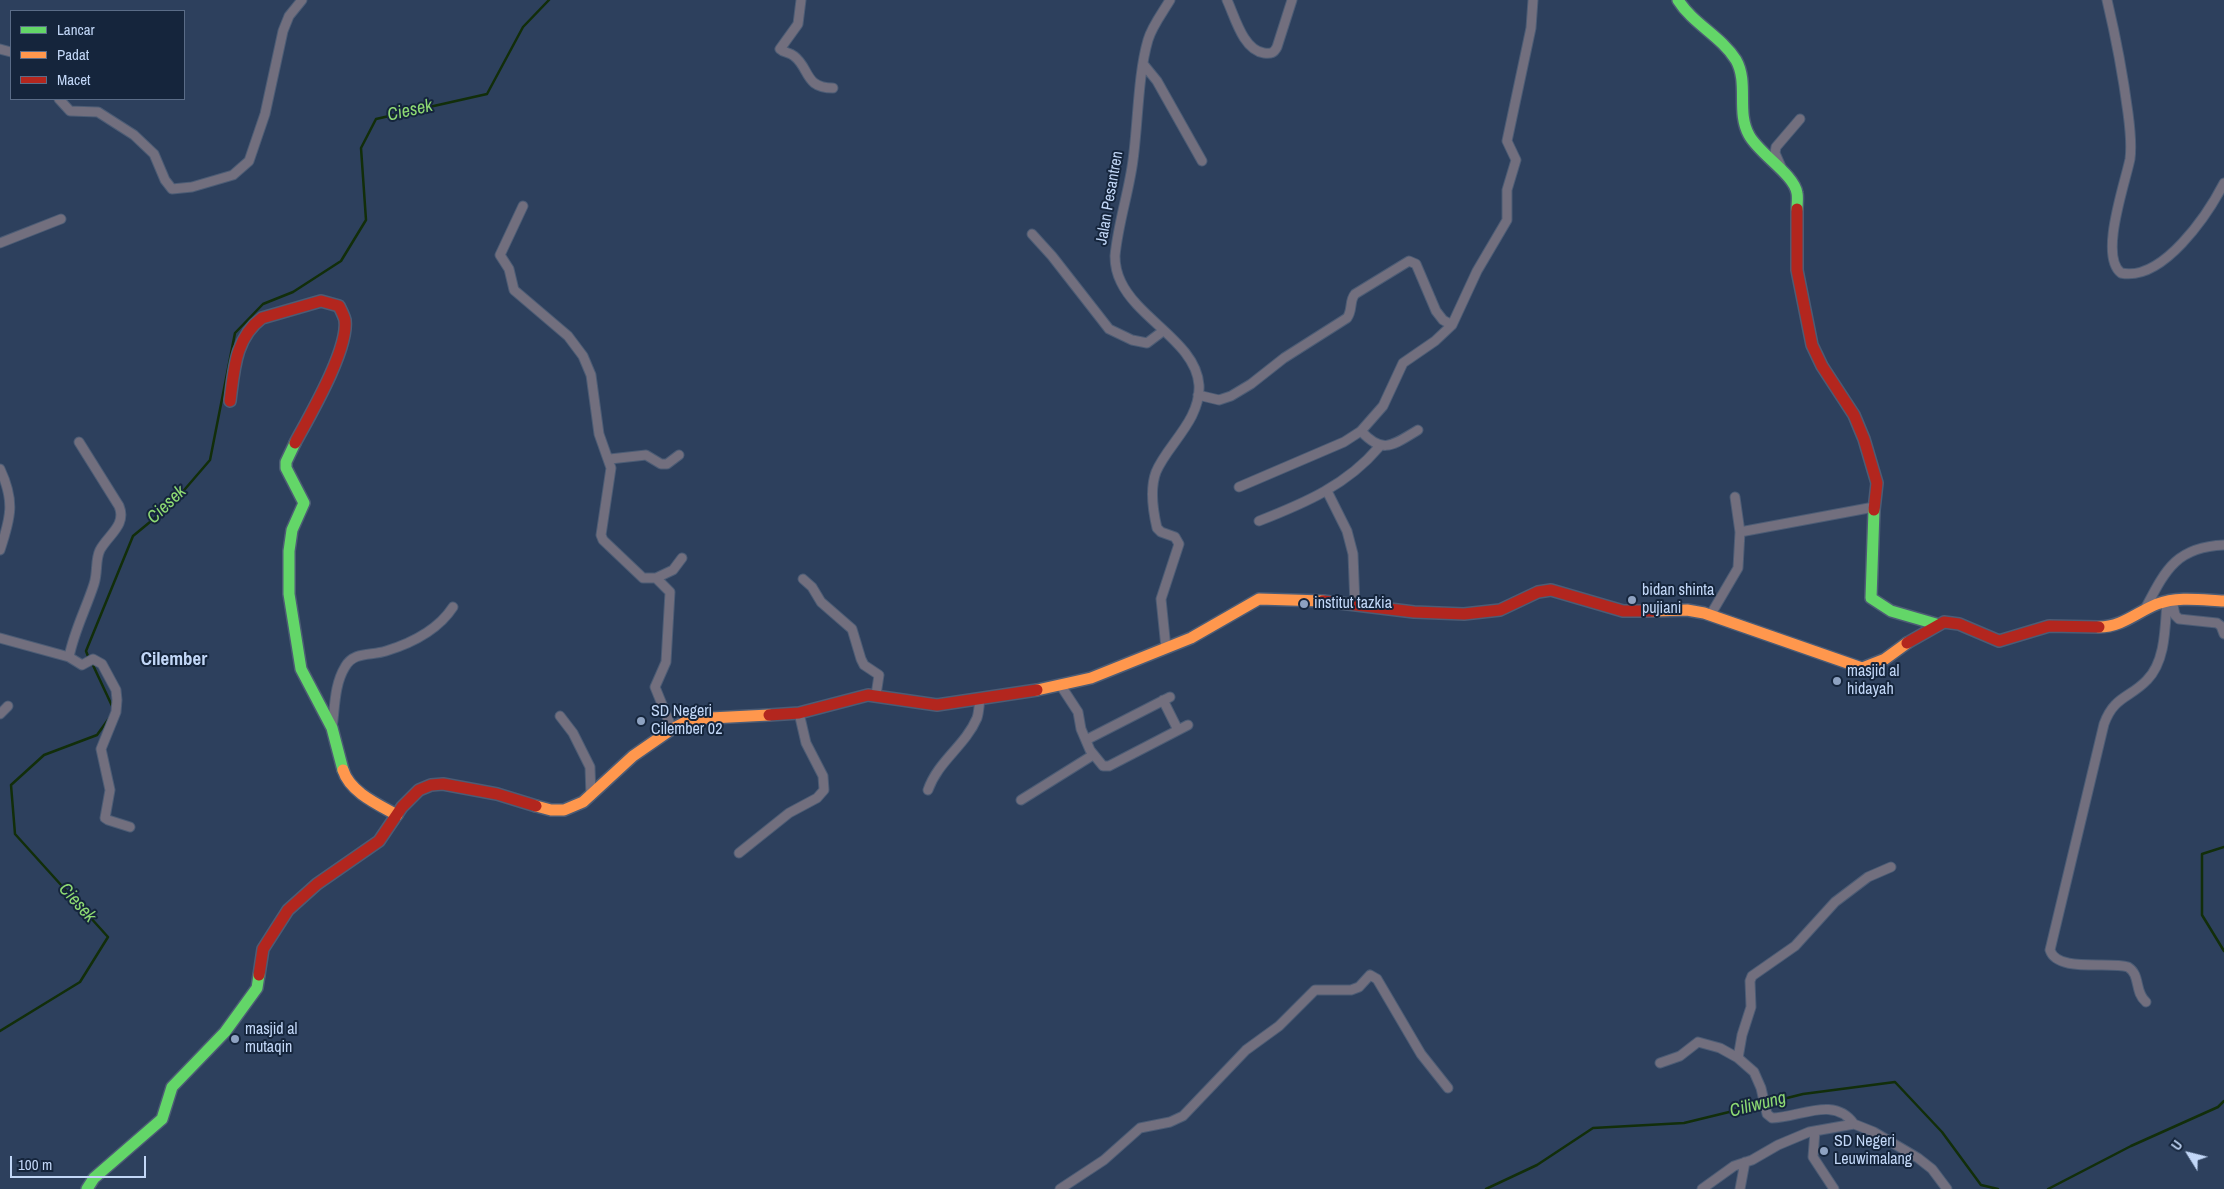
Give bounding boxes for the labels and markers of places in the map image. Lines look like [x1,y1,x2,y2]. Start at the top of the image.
place label: bidan shinta pujiani [1642,581,1714,619]
place label: institut tazkia [1314,594,1392,614]
marker: bidan shinta pujiani [1626,594,1638,606]
marker: institut tazkia [1298,598,1310,610]
place label: masjid al hidayah [1847,662,1899,700]
marker: masjid al hidayah [1831,675,1843,687]
place label: SD Negeri Cilember 02 [651,702,722,740]
marker: SD Negeri Cilember 02 [635,715,647,727]
place label: masjid al mutaqin [245,1020,297,1058]
marker: masjid al mutaqin [229,1033,241,1045]
place label: SD Negeri Leuwimalang [1834,1132,1912,1170]
marker: SD Negeri Leuwimalang [1818,1145,1830,1157]

